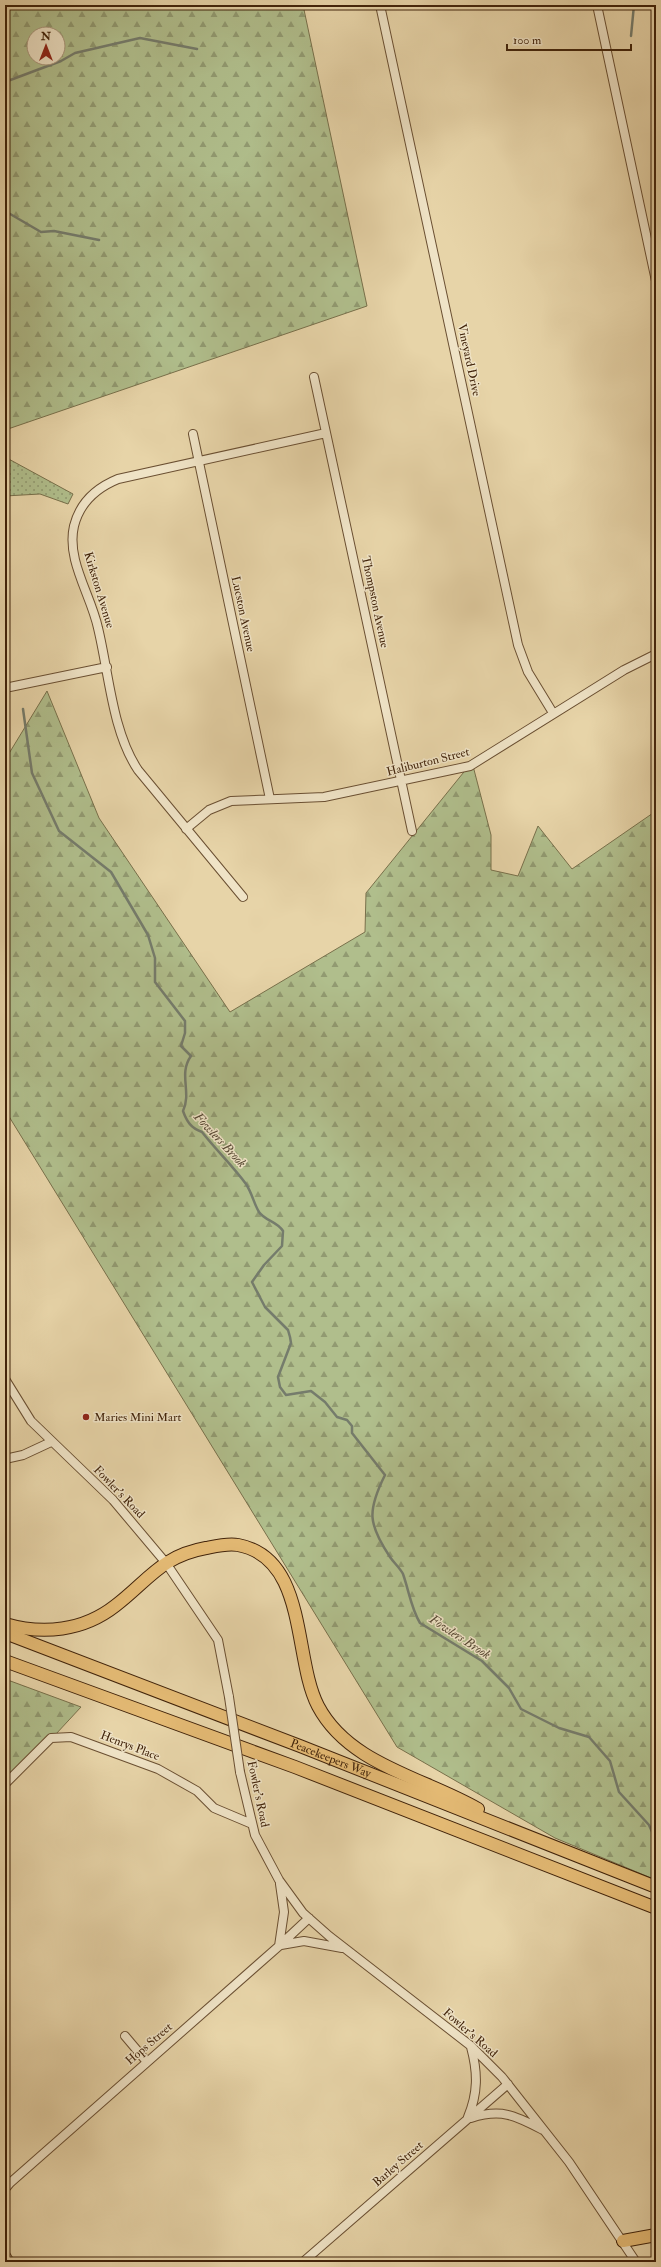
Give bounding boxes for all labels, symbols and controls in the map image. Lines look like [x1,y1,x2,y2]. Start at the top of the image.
north arrow [26,26,66,66]
scale bar [507,26,631,52]
text: N [40,30,52,43]
text: 100 m [513,33,542,48]
street label: Vineyard Drive [454,323,484,397]
street label: Kirkston Avenue [80,550,118,630]
street label: Thompston Avenue [358,555,392,649]
street label: Lucston Avenue [228,575,258,653]
street label: Haliburton Street [385,744,471,780]
water label: Fowlers Brook [190,1108,250,1171]
place label: Maries Mini Mart [94,1410,181,1425]
marker: Maries Mini Mart [81,1412,91,1422]
street label: Fowler's Road [90,1463,148,1522]
water label: Fowlers Brook [426,1611,494,1663]
street label: Henrys Place [98,1728,162,1764]
street label: Peacekeepers Way [288,1736,374,1781]
street label: Fowler's Road [244,1759,272,1829]
street label: Fowler's Road [440,2005,500,2061]
street label: Hops Street [123,2020,176,2068]
street label: Barley Street [370,2138,426,2190]

